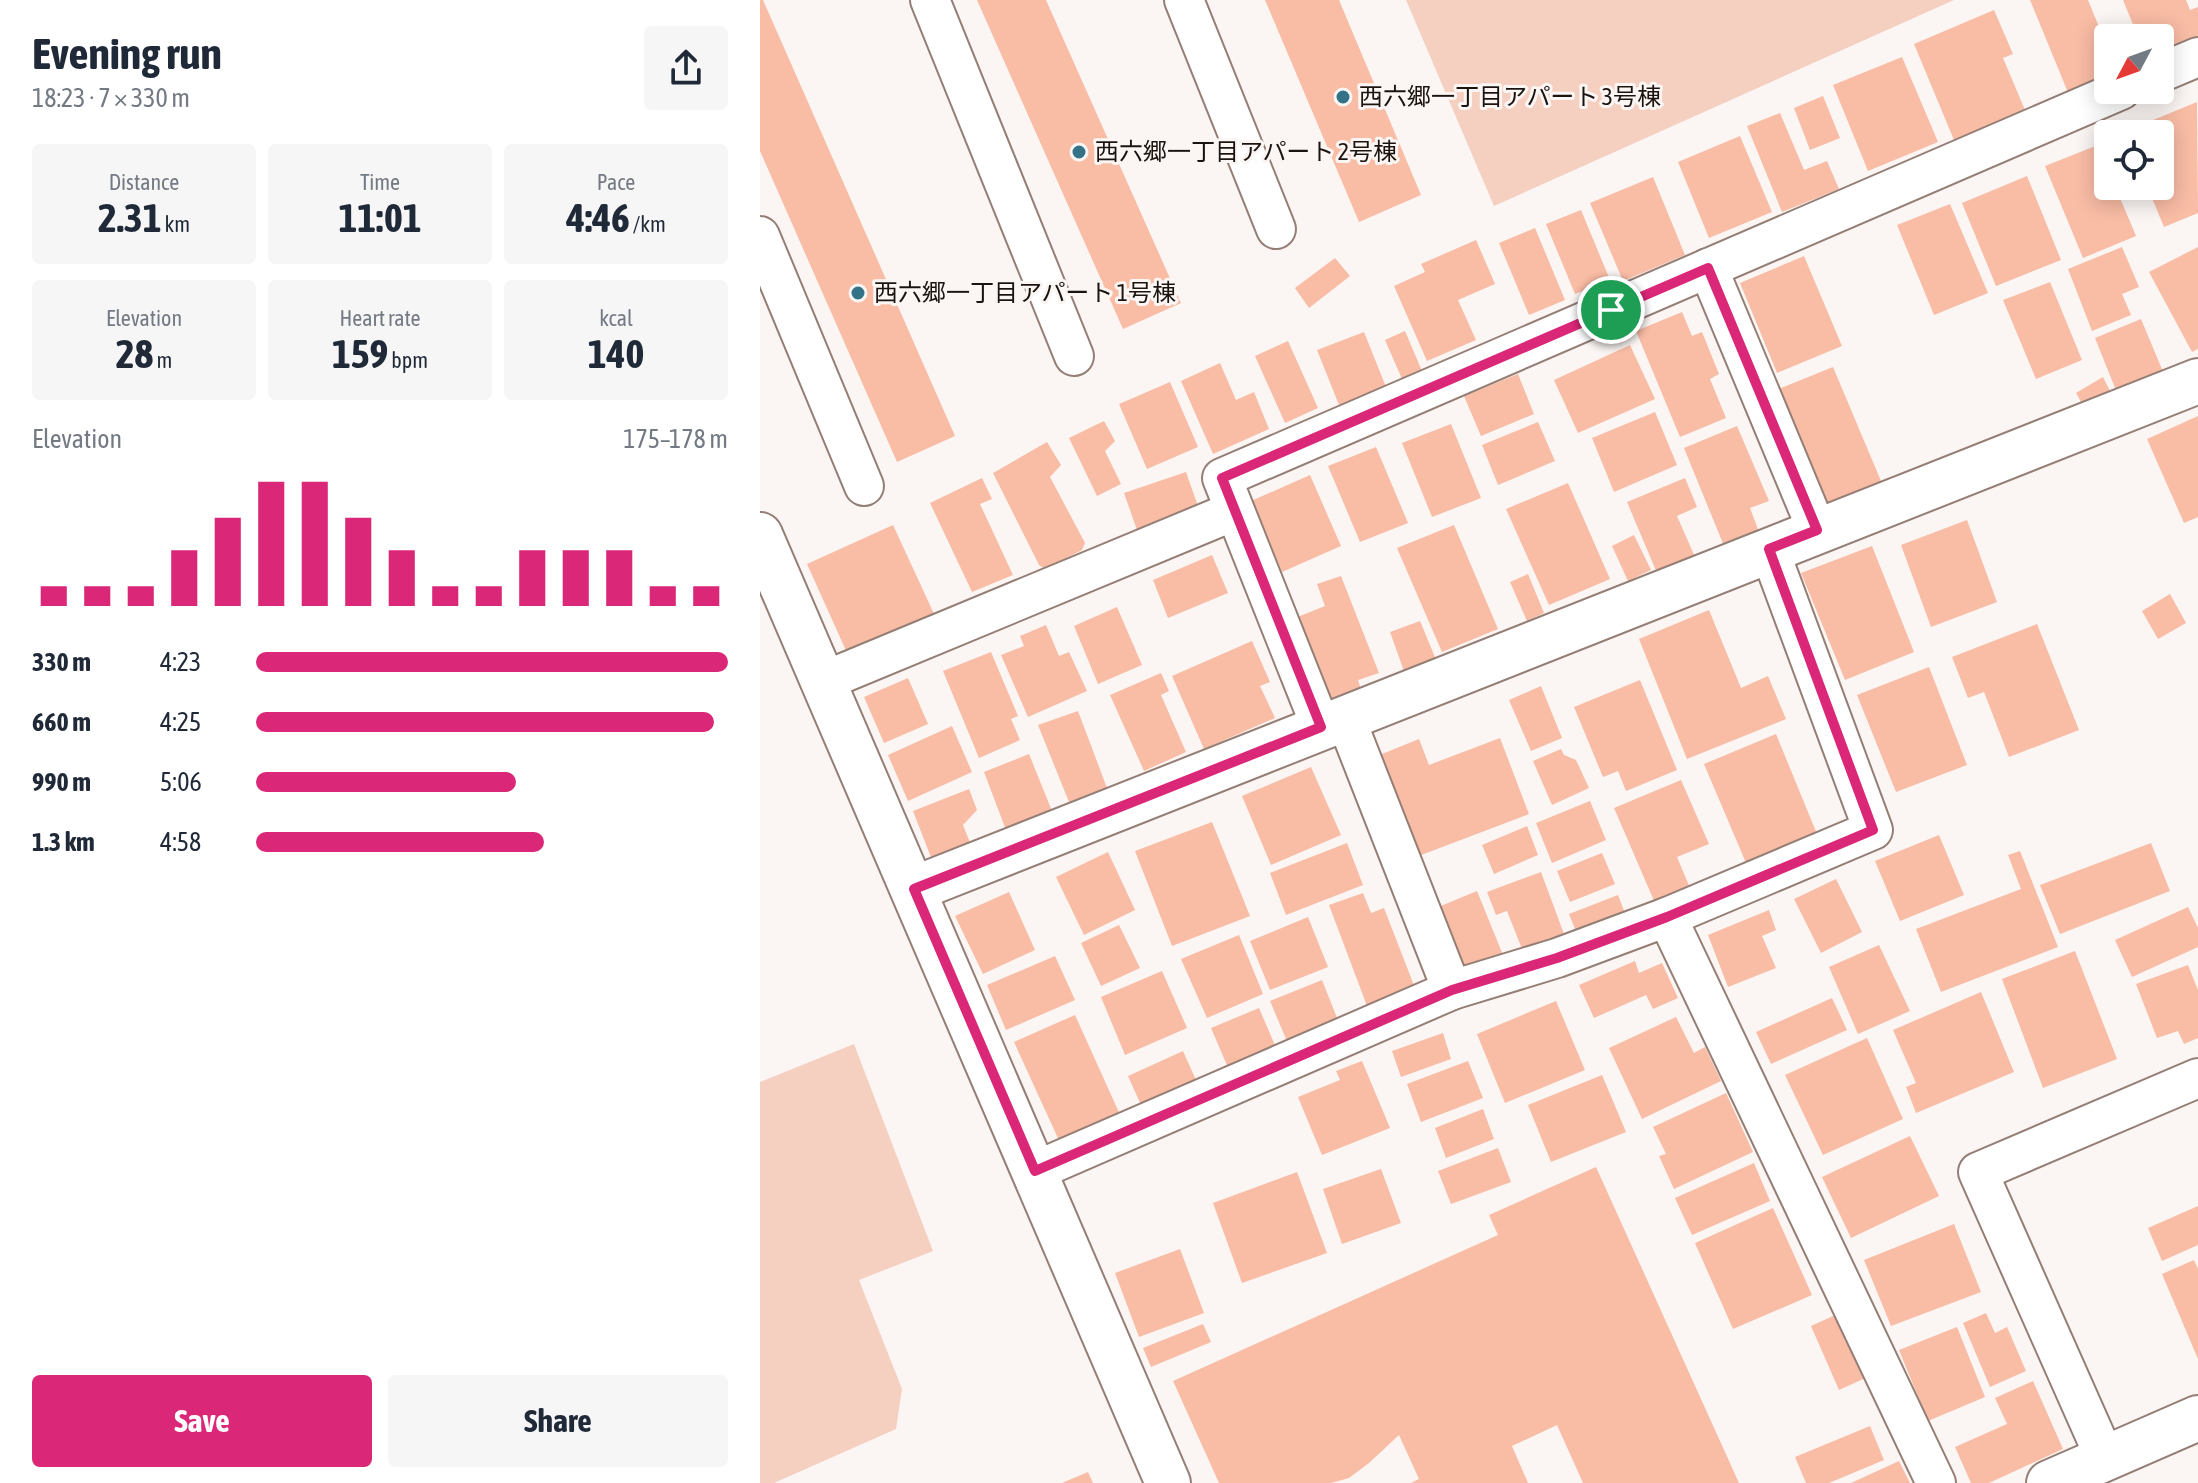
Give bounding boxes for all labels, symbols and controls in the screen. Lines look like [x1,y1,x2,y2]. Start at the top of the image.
north arrow [2094,24,2174,104]
map controls [2094,24,2174,200]
button: share [644,26,728,110]
text: Evening run [32,28,222,78]
text: 18:23 · 7 × 330 m [32,83,190,113]
place label: 西六郷一丁目アパート 3号棟 [1359,83,1661,110]
marker: 西六郷一丁目アパート 3号棟 [1334,88,1352,106]
button: locate [2094,120,2174,200]
place label: 西六郷一丁目アパート 2号棟 [1095,138,1397,165]
marker: 西六郷一丁目アパート 2号棟 [1070,143,1088,161]
text: Distance [109,169,179,195]
text: Time [360,169,400,195]
text: Pace [597,169,635,195]
text: 2.31 [98,195,161,240]
text: 11:01 [338,195,422,240]
text: 4:46 [566,195,630,240]
text: km [161,211,190,237]
text: /km [630,211,666,237]
pin [1577,276,1645,344]
place label: 西六郷一丁目アパート 1号棟 [874,279,1176,306]
marker: 西六郷一丁目アパート 1号棟 [849,284,867,302]
icon: arrive [1589,288,1633,332]
text: Elevation [106,305,182,331]
text: Heart rate [339,305,421,331]
text: kcal [599,305,633,331]
text: 28 [116,331,153,376]
text: 159 [332,331,388,376]
text: 140 [588,331,644,376]
text: m [153,347,172,373]
text: bpm [388,347,428,373]
text: Elevation [32,424,122,454]
text: 175–178 m [623,424,728,454]
text: 330 m [32,647,91,677]
text: 4:23 [160,647,201,677]
text: 660 m [32,707,91,737]
text: 4:25 [160,707,201,737]
text: 990 m [32,767,91,797]
text: 5:06 [160,767,202,797]
text: 1.3 km [32,827,95,857]
text: 4:58 [160,827,201,857]
button: Save [32,1375,372,1467]
button: Share [388,1375,728,1467]

